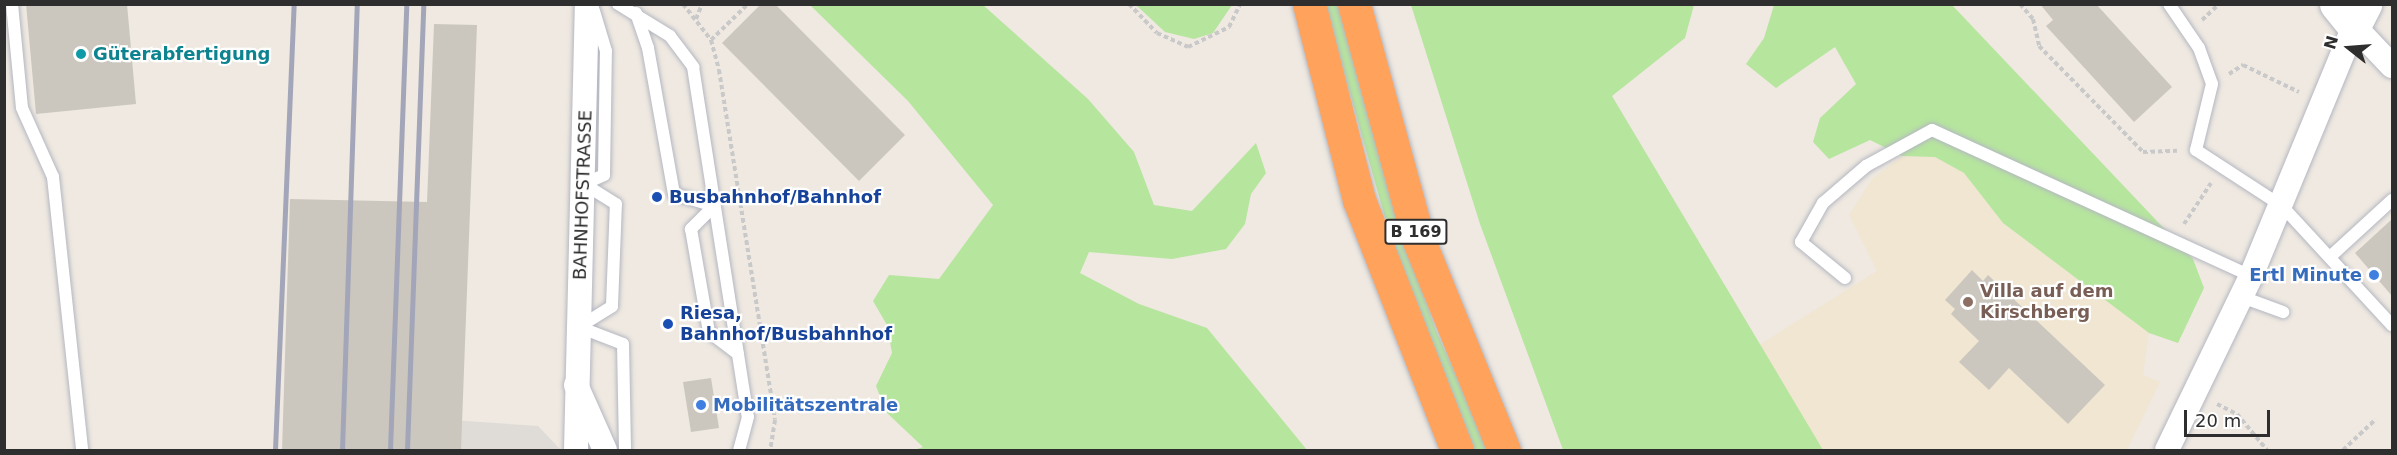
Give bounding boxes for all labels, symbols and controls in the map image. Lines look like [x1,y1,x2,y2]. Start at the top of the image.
north arrow [2319,18,2379,78]
text: N [2320,33,2342,52]
place label: Güterabfertigung [93,43,270,65]
marker: Güterabfertigung [74,47,88,61]
street label: BAHNHOFSTRASSE [569,110,597,280]
place label: Busbahnhof/Bahnhof [669,186,881,208]
marker: Busbahnhof/Bahnhof [650,190,664,204]
road number: B 169 [1383,219,1449,245]
place label: Ertl Minute [2249,264,2362,286]
marker: Ertl Minute [2367,268,2381,282]
place label: Villa auf dem Kirschberg [1980,281,2113,324]
marker: Villa auf dem Kirschberg [1961,295,1975,309]
place label: Riesa, Bahnhof/Busbahnhof [680,303,892,346]
marker: Riesa, Bahnhof/Busbahnhof [661,317,675,331]
place label: Mobilitätszentrale [713,394,898,416]
marker: Mobilitätszentrale [694,398,708,412]
scale bar [2187,398,2272,436]
text: 20 m [2195,410,2241,431]

